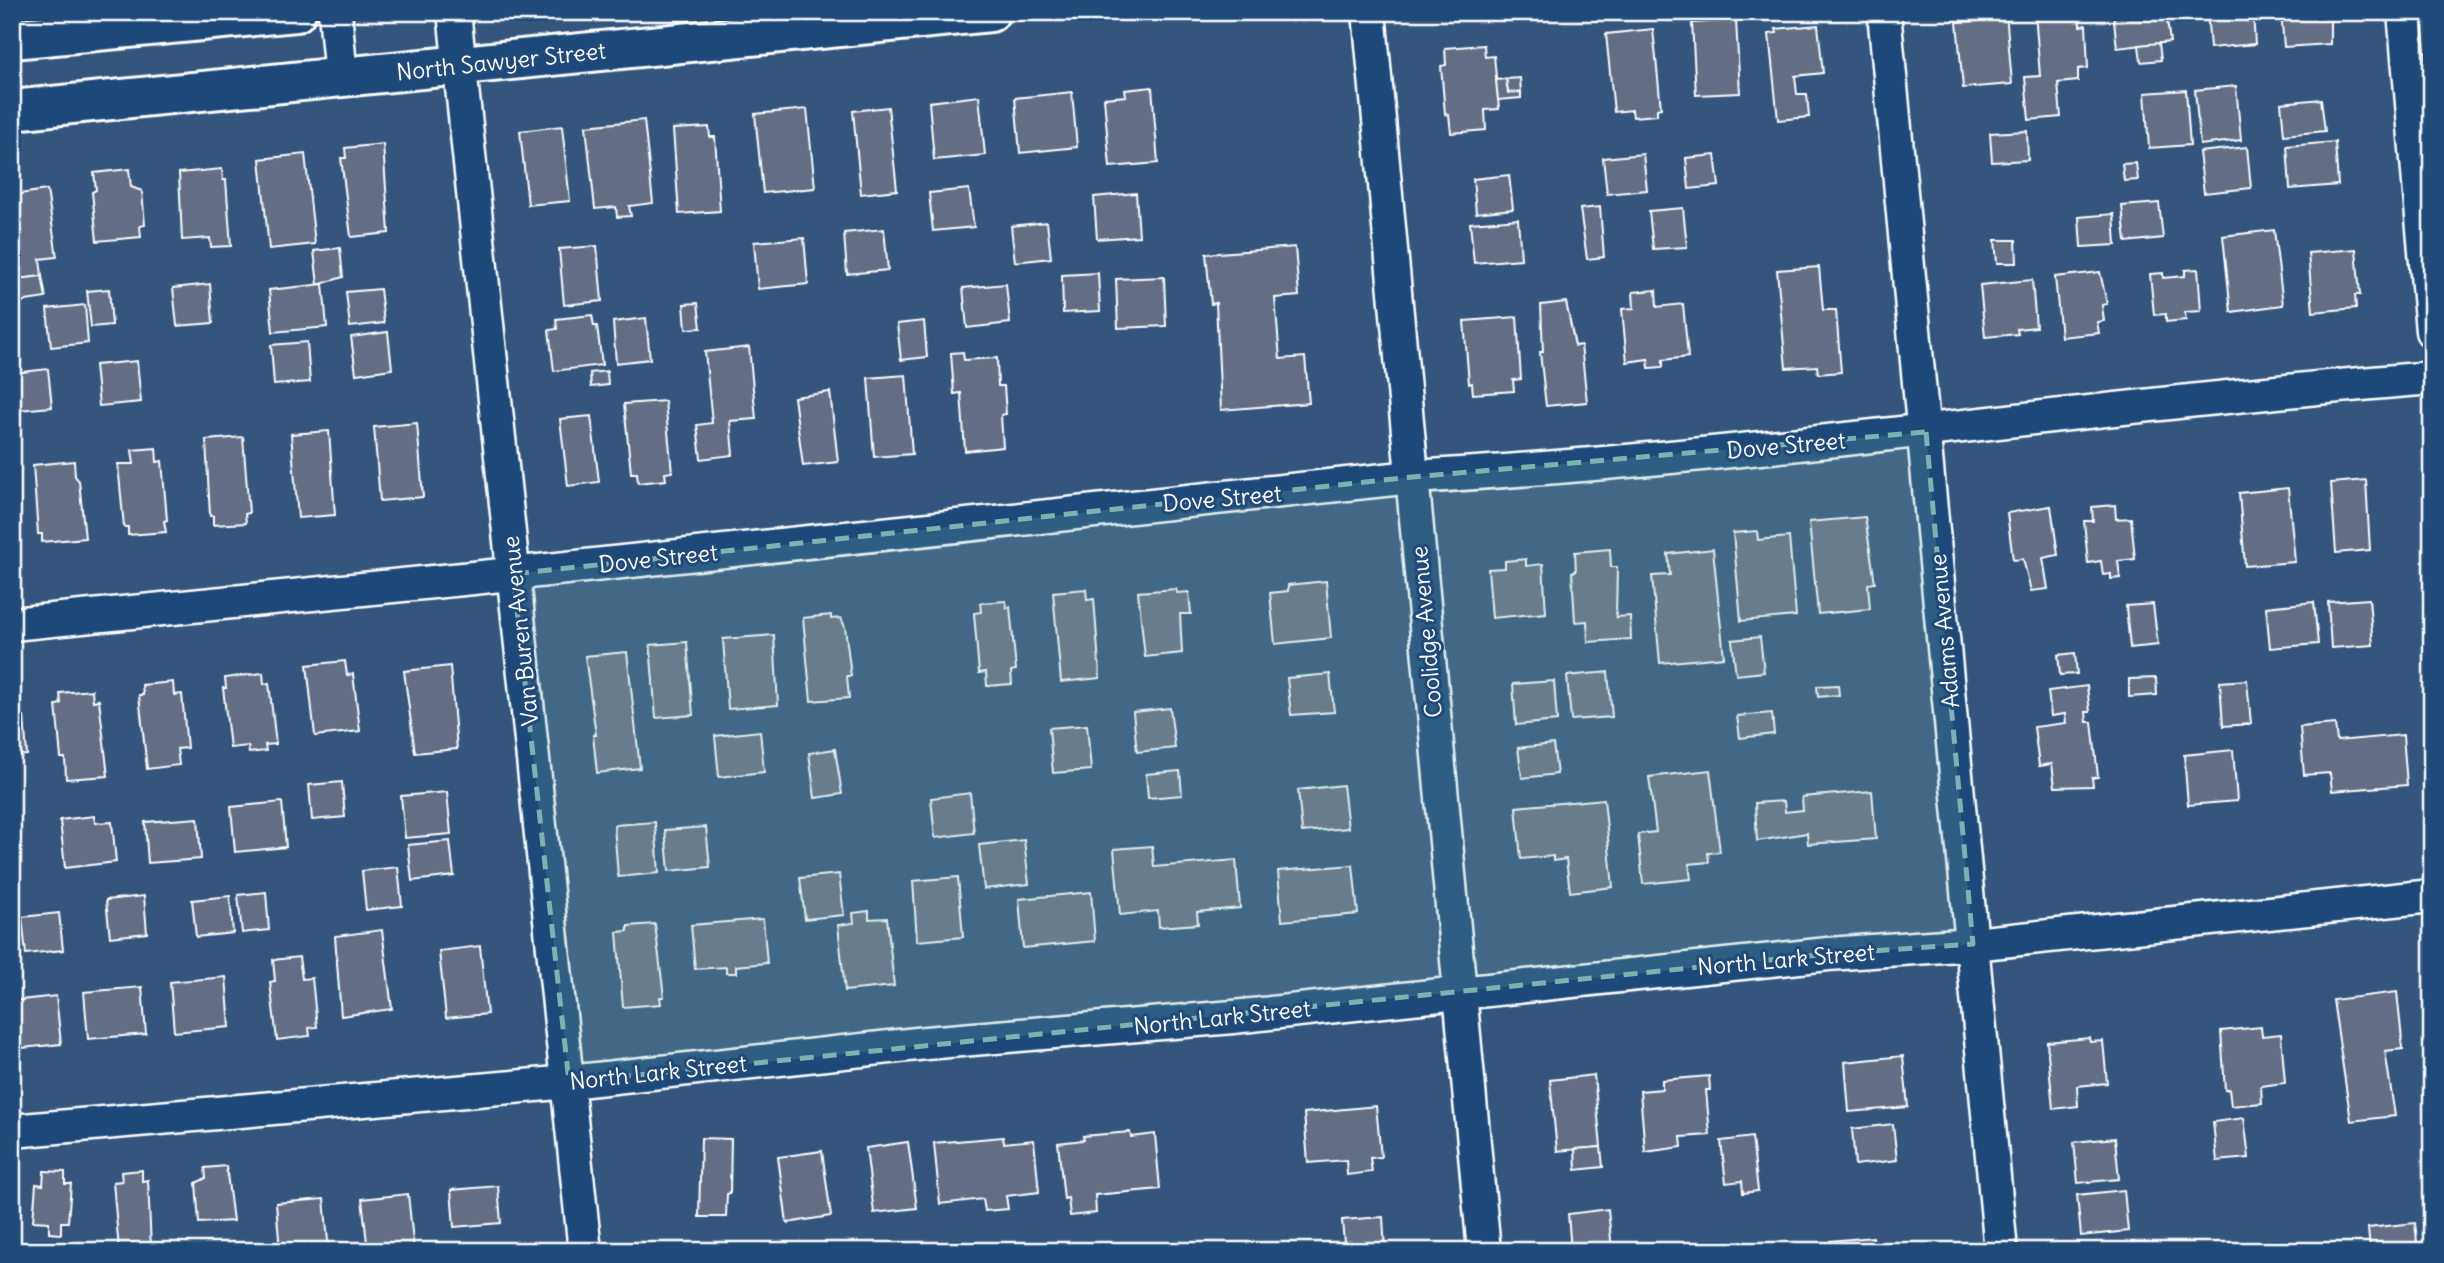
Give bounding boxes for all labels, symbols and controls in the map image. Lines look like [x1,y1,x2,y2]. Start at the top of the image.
street label: North Sawyer Street [395,36,607,86]
street label: Dove Street [1725,425,1847,465]
street label: Dove Street [1161,478,1283,518]
street label: Van Buren Avenue [496,535,544,727]
street label: Dove Street [597,537,719,579]
street label: Coolidge Avenue [1404,545,1448,719]
street label: Adams Avenue [1923,553,1965,709]
street label: North Lark Street [1696,937,1876,981]
street label: North Lark Street [1132,993,1312,1041]
street label: North Lark Street [568,1048,748,1096]

